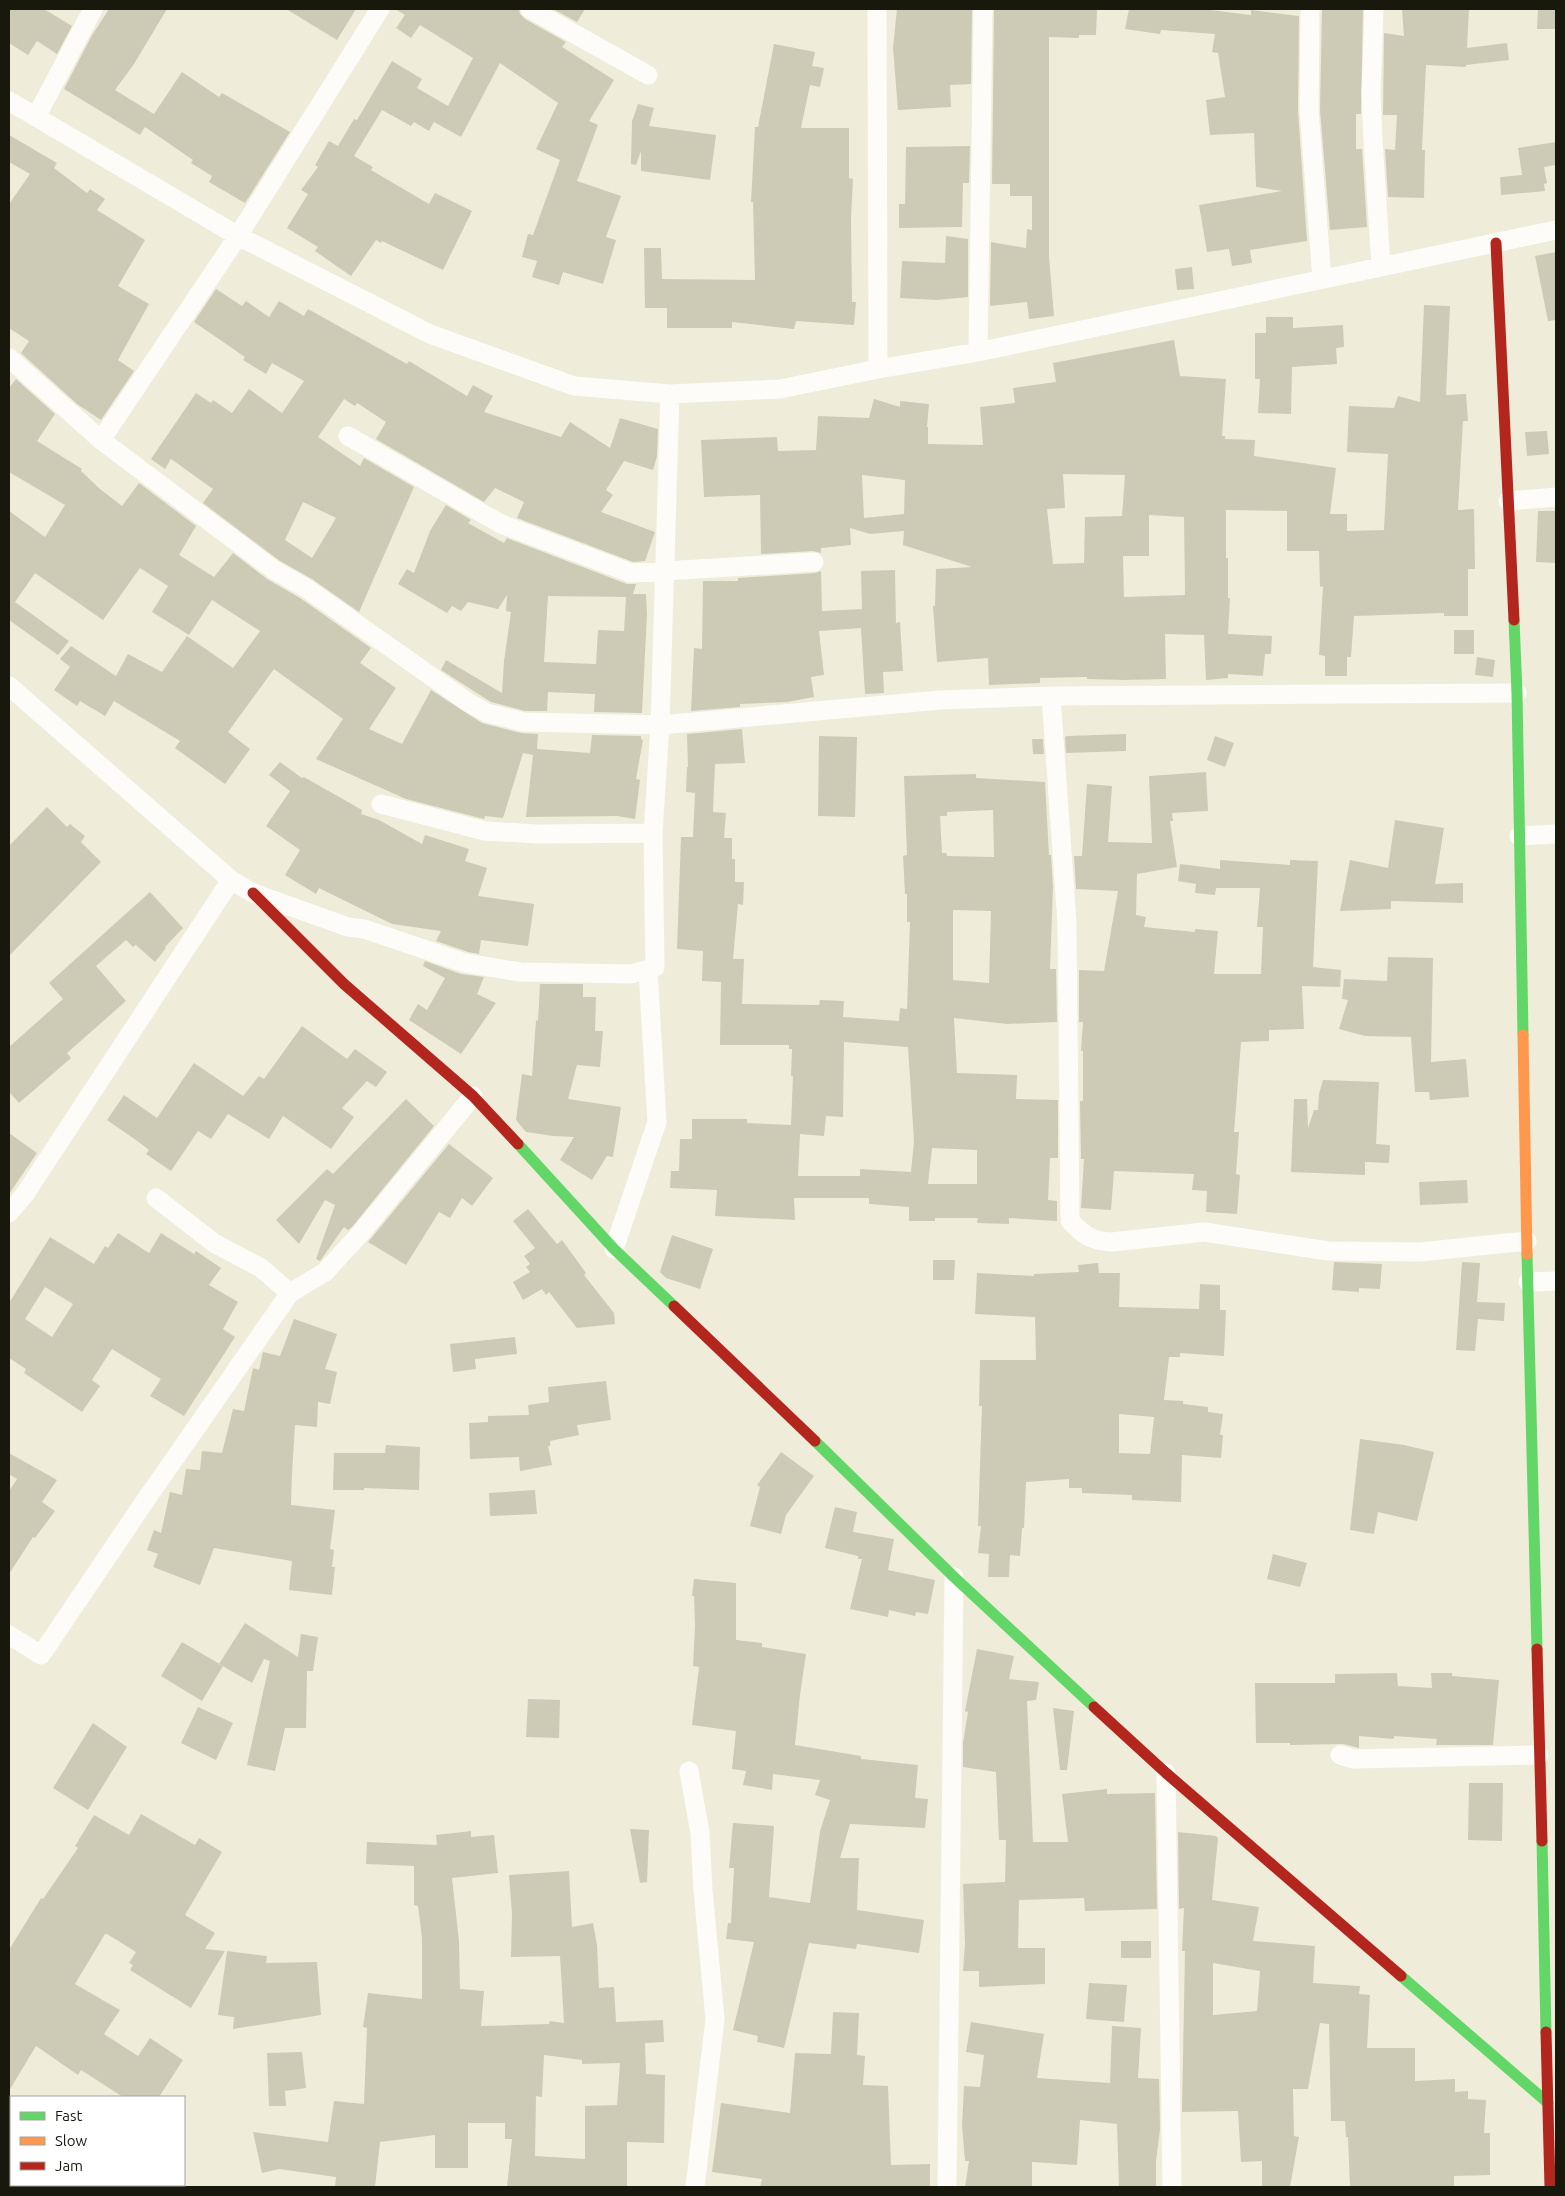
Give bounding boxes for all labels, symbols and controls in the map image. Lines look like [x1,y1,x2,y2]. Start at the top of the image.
legend [10,2096,185,2186]
text: Fast [55,2107,83,2124]
text: Slow [55,2132,88,2149]
text: Jam [55,2157,83,2174]

